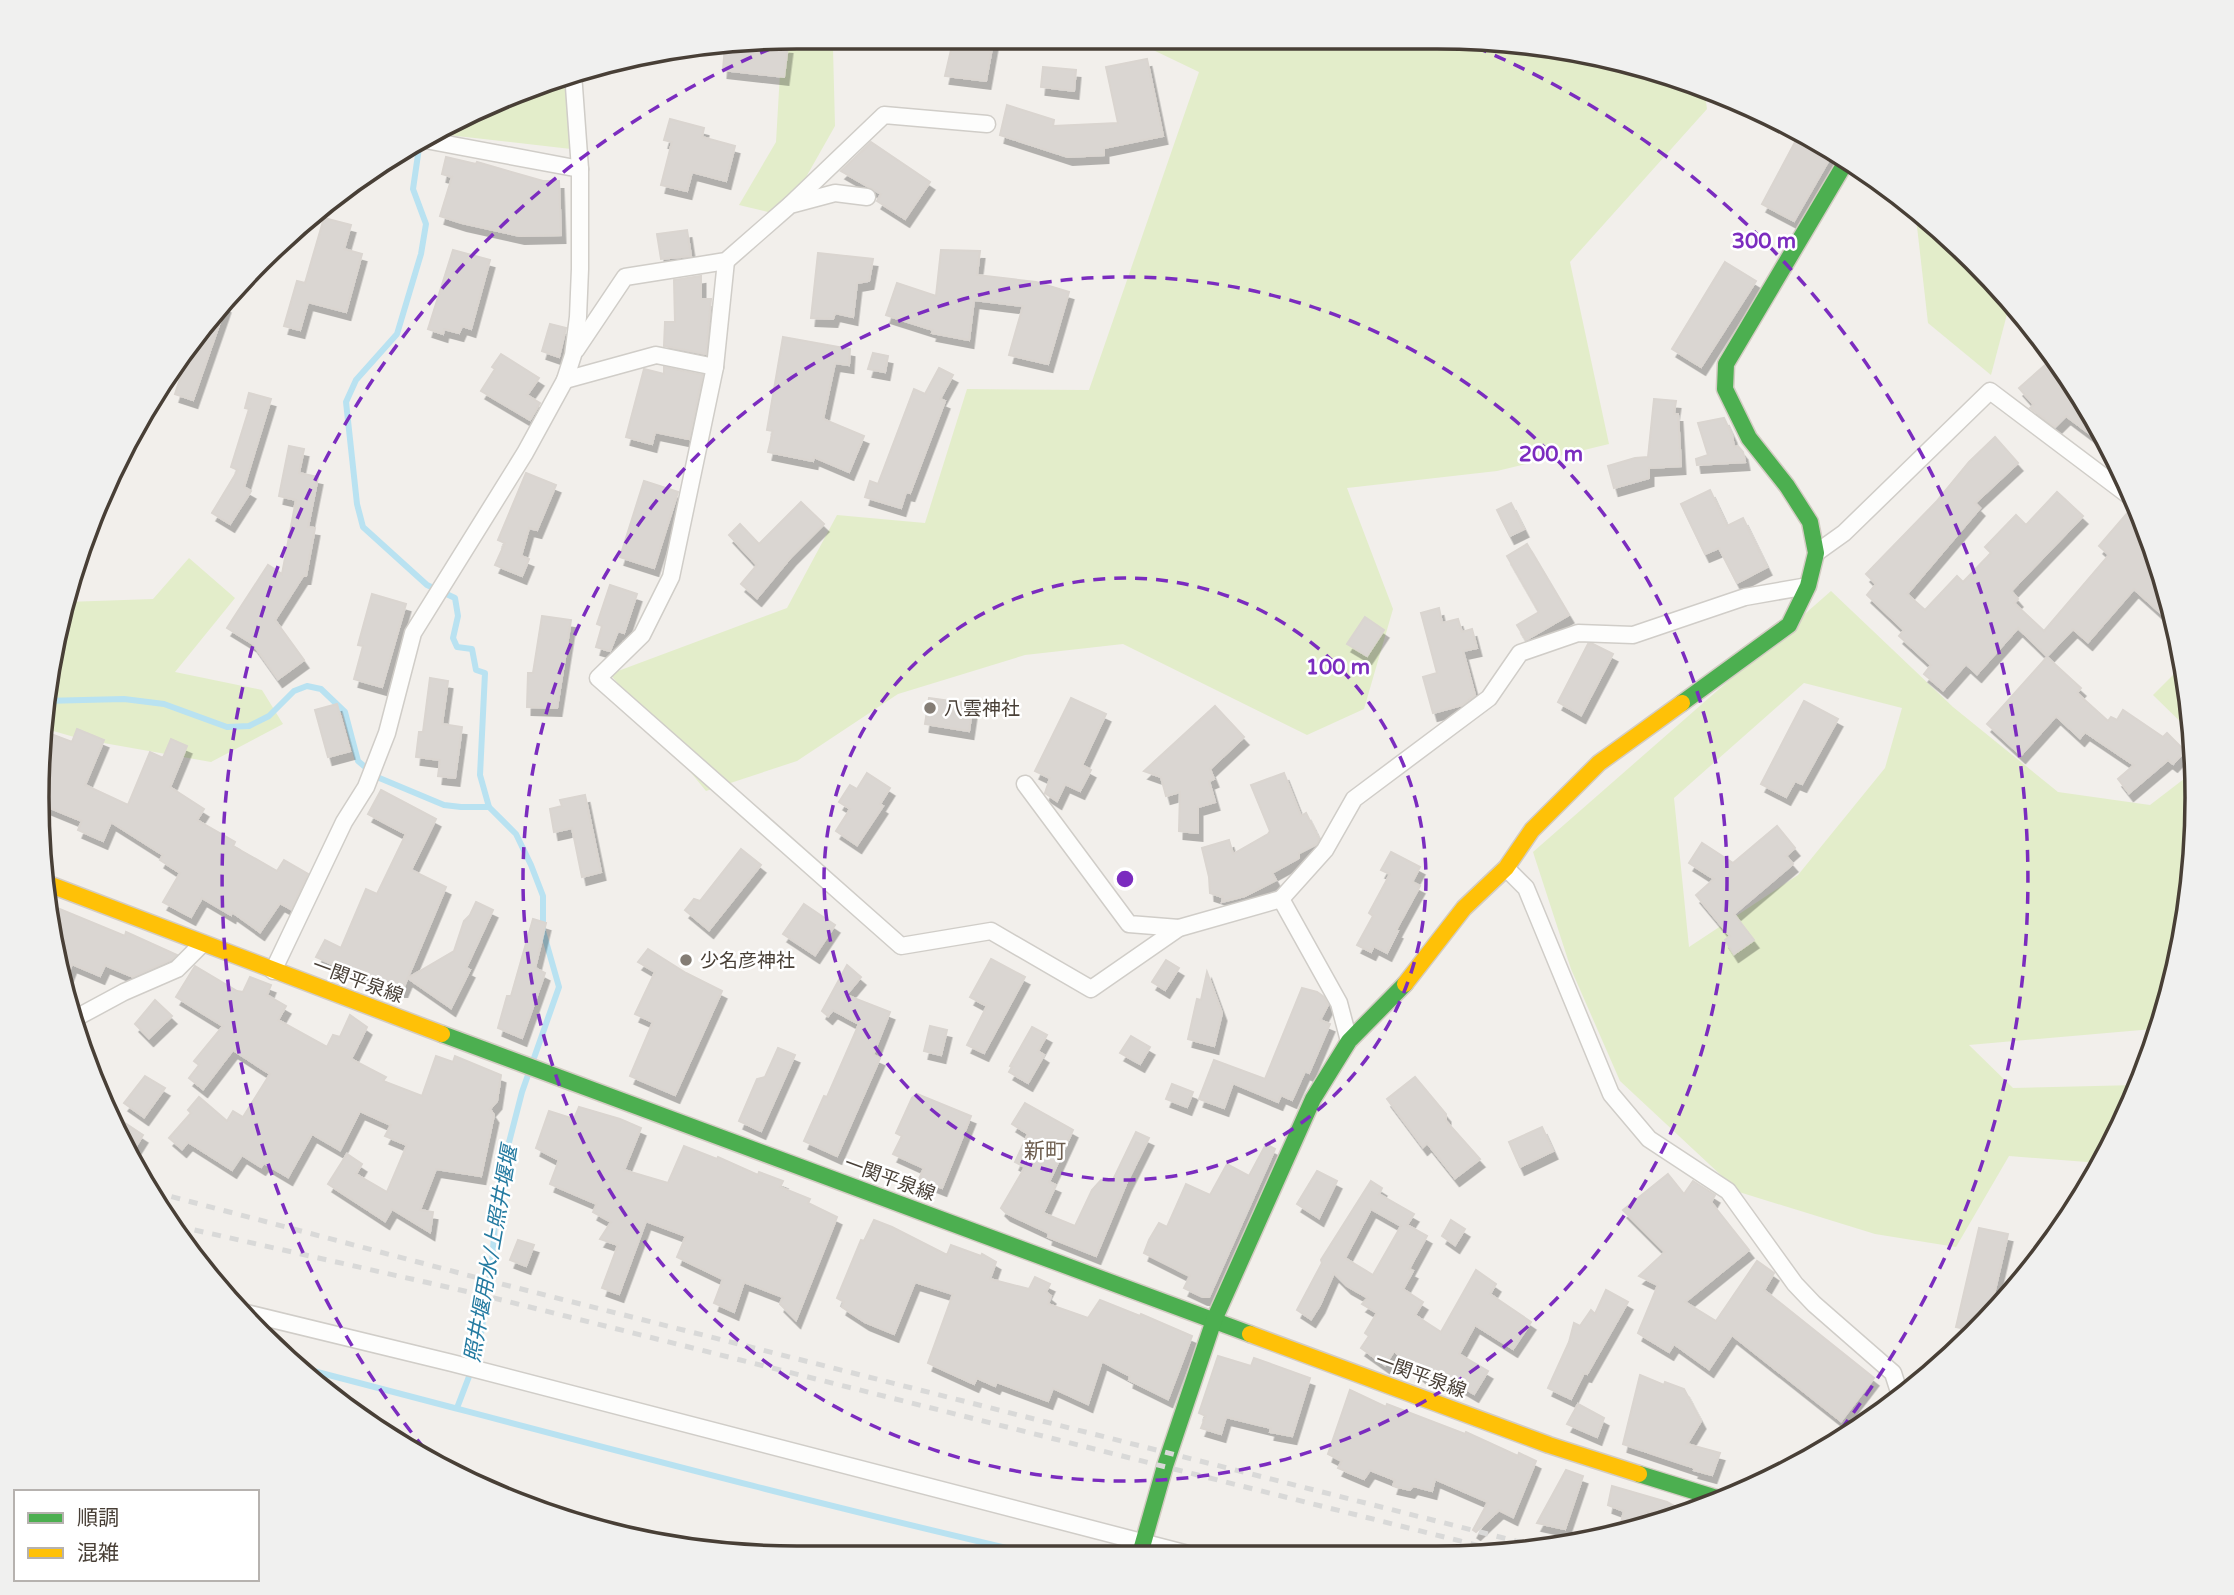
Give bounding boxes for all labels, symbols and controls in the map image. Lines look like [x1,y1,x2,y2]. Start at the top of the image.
text: 300 m [1732,229,1796,254]
text: 200 m [1519,442,1583,467]
text: 100 m [1306,655,1370,680]
place label: 八雲神社 [944,698,1020,720]
marker: 八雲神社 [922,700,938,716]
centre of rings [1113,867,1137,891]
place label: 少名彦神社 [700,950,795,972]
marker: 少名彦神社 [678,952,694,968]
street label: 一関平泉線 [309,954,406,1008]
district label: 新町 [1024,1139,1066,1164]
water label: 照井堰用水/上照井堰堰 [460,1140,524,1364]
street label: 一関平泉線 [841,1152,938,1206]
street label: 一関平泉線 [1372,1349,1469,1403]
legend [14,1490,259,1581]
text: 順調 [77,1506,119,1531]
text: 混雑 [77,1541,119,1566]

